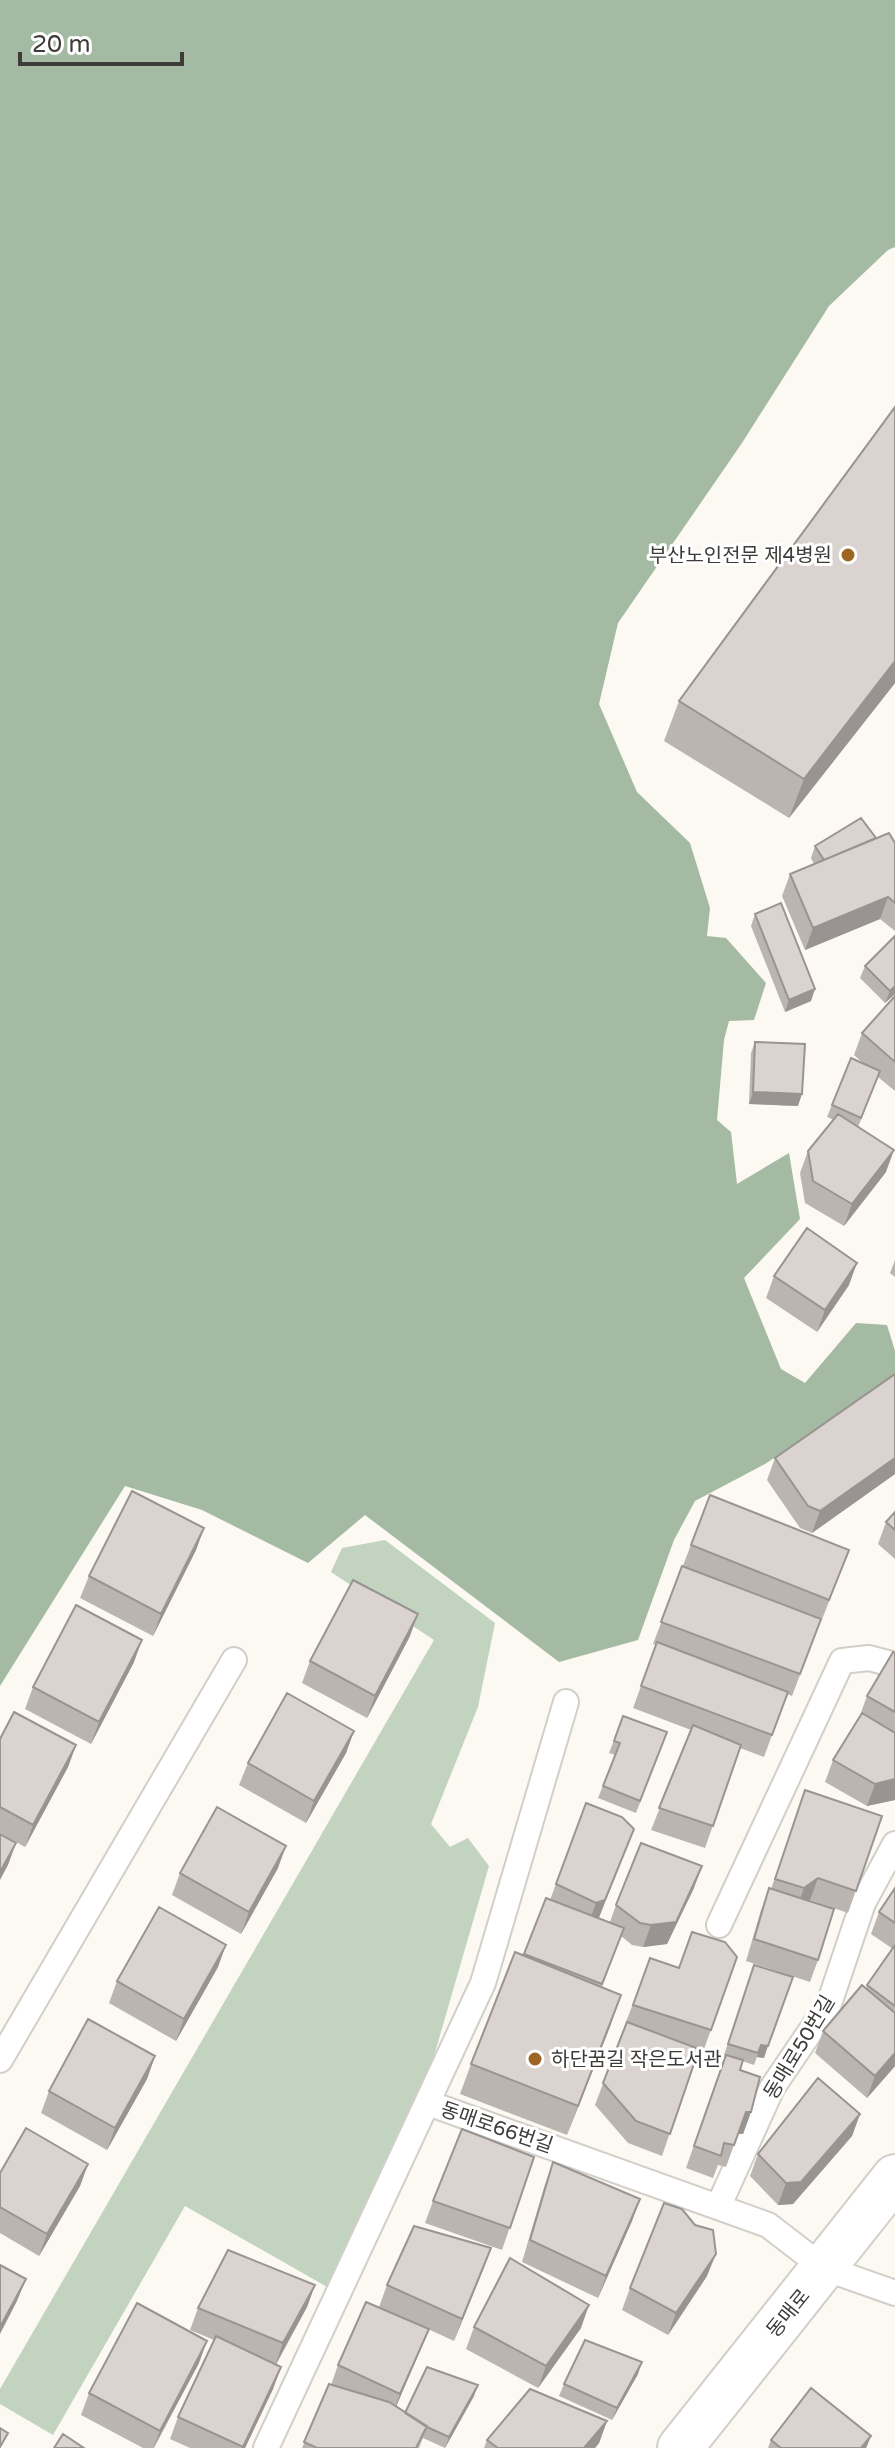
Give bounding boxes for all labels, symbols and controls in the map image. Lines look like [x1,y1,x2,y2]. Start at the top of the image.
scale bar [20,16,182,66]
text: 20 m [32,30,90,59]
place label: 부산노인전문 제4병원 [649,544,832,568]
marker: 부산노인전문 제4병원 [839,546,857,564]
street label: 동매로50번길 [759,1991,840,2104]
place label: 하단꿈길 작은도서관 [551,2048,722,2072]
marker: 하단꿈길 작은도서관 [526,2050,544,2068]
street label: 동매로66번길 [437,2098,556,2158]
street label: 동매로 [762,2285,815,2343]

